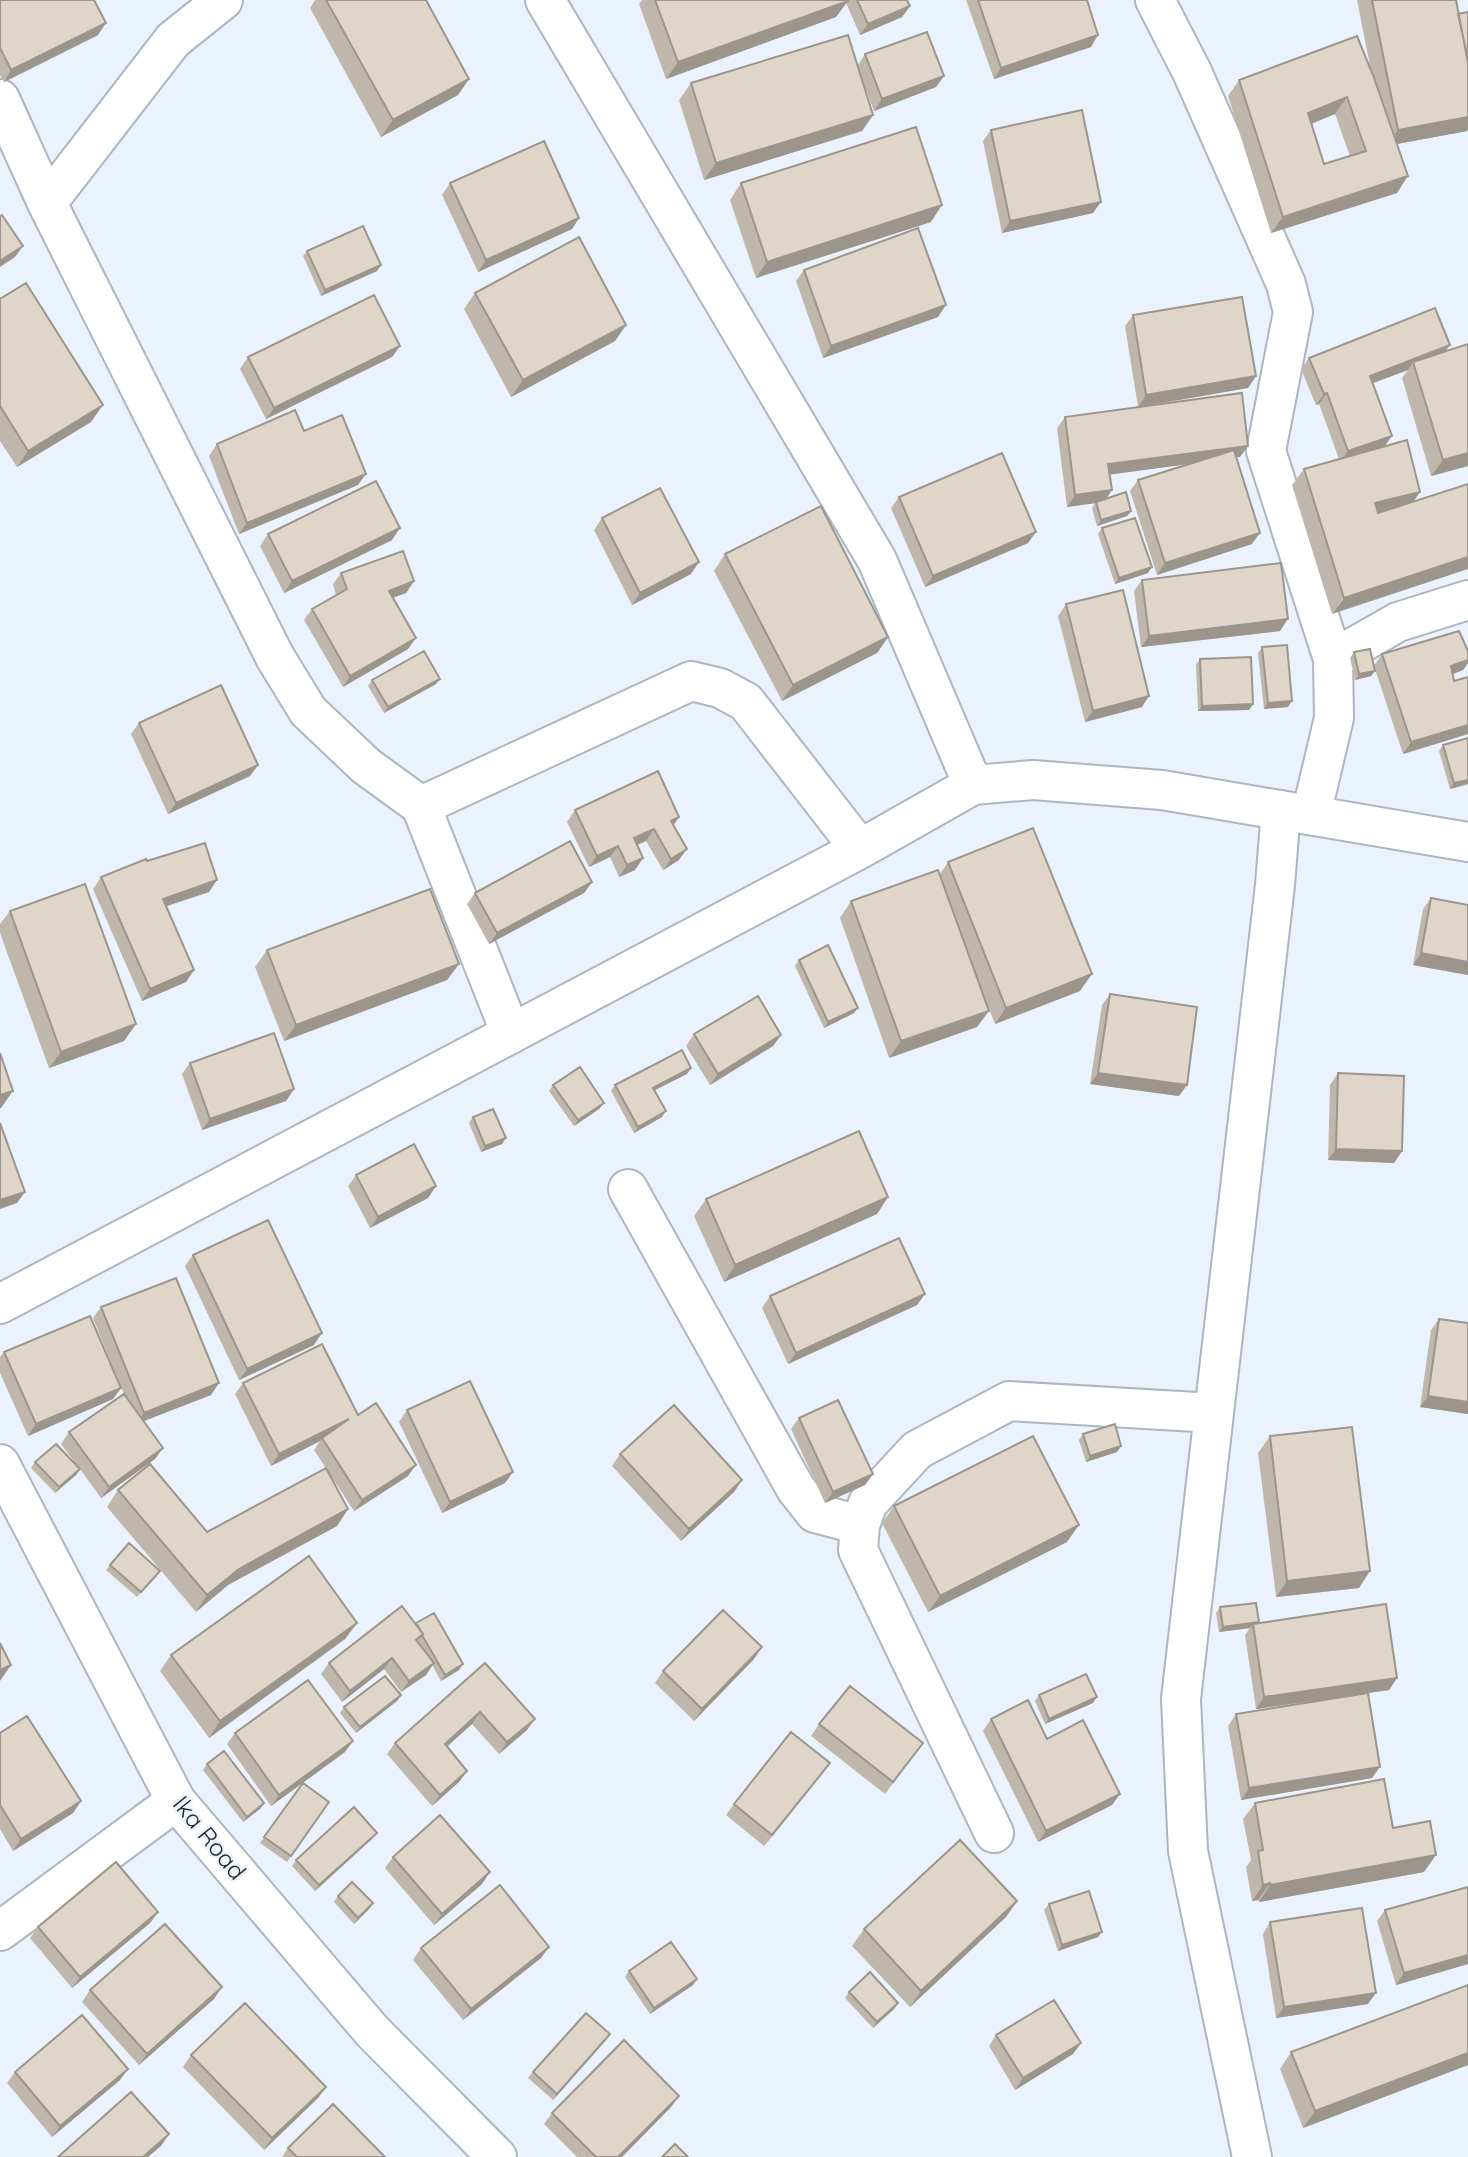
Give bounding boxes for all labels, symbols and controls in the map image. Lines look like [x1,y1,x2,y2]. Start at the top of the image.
street label: Ika Road [167,1789,253,1885]

